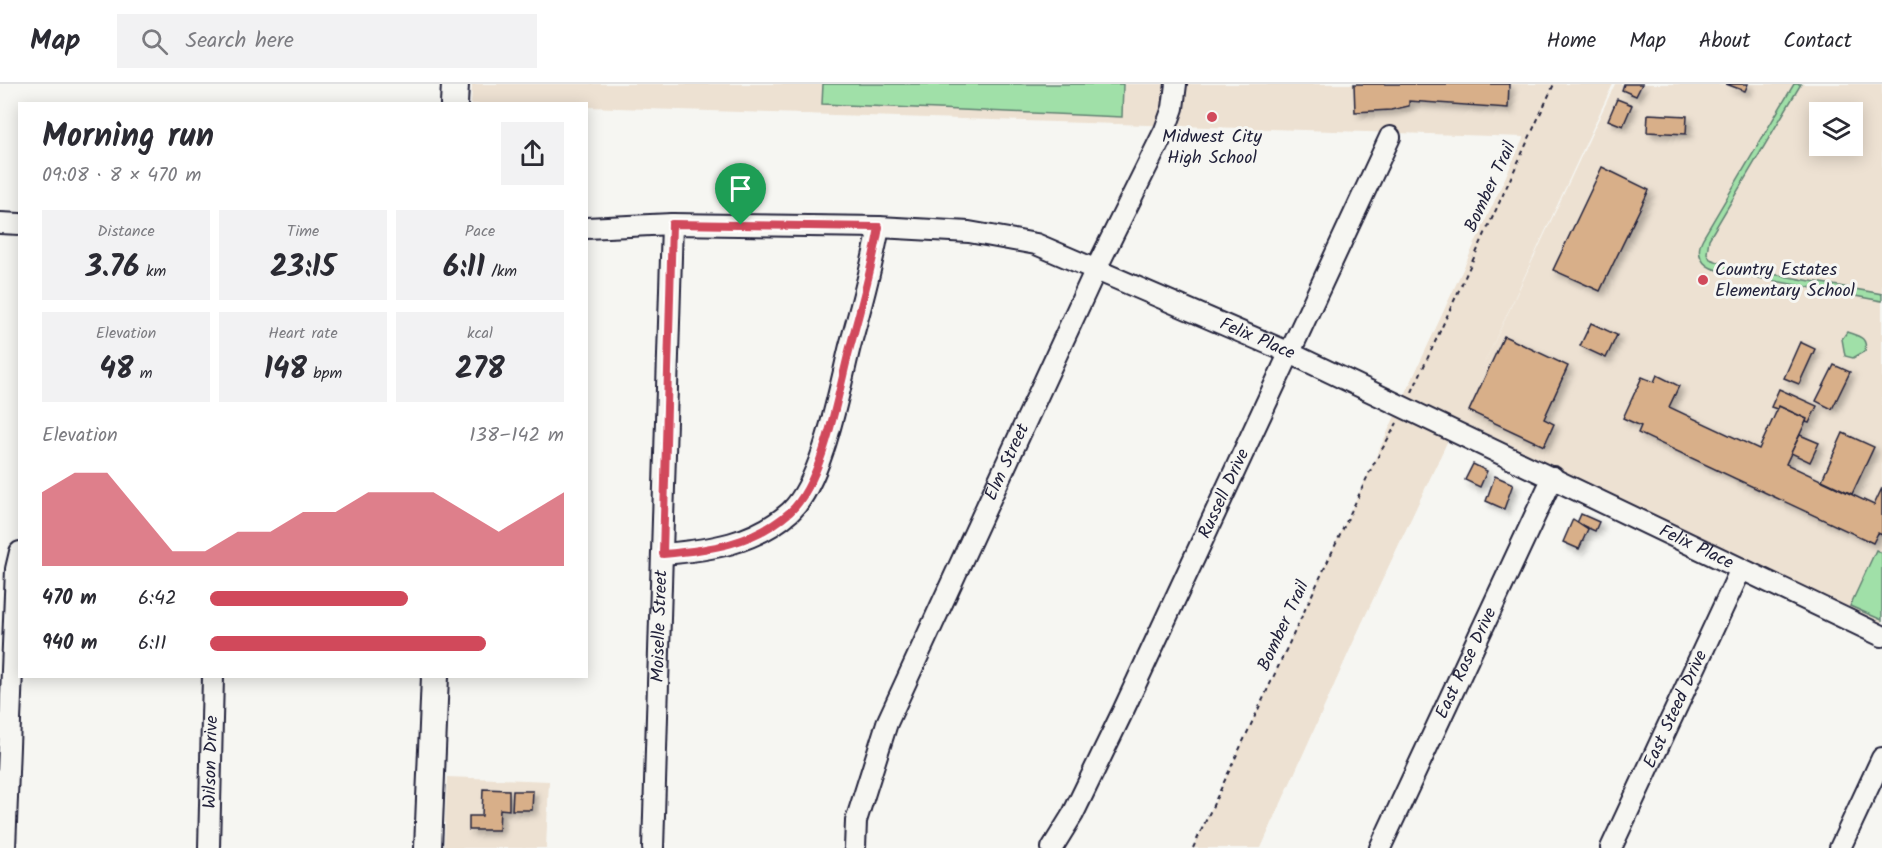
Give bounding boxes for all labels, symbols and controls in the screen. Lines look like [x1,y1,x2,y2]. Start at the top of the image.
search box [117,14,537,68]
text: Map [30,19,81,64]
text: Search here [186,24,294,59]
icon: search [138,25,171,58]
text: Home [1547,25,1596,58]
text: Map [1629,25,1666,58]
text: About [1699,25,1750,58]
text: Contact [1783,25,1852,58]
map controls [1809,102,1863,156]
button: layers [1809,102,1863,156]
marker: Midwest City High School [1205,110,1219,124]
text: Morning run [42,111,214,164]
button: share [501,122,564,185]
place label: Midwest City High School [1162,123,1263,173]
street label: Bomber Trail [1457,136,1525,237]
text: 09:08 · 8 × 470 m [42,160,202,192]
pin [715,163,766,225]
icon: arrive [724,172,757,205]
text: Distance [97,219,155,244]
text: Time [287,219,319,244]
text: Pace [465,219,495,244]
text: 3.76 [86,244,140,292]
text: 23:15 [270,244,336,292]
text: 6:11 [443,244,485,292]
place label: Country Estates Elementary School [1715,256,1856,306]
text: km [140,259,166,284]
text: /km [485,259,517,284]
marker: Country Estates Elementary School [1696,273,1710,287]
street label: Felix Place [1215,310,1300,368]
text: Elevation [96,321,156,346]
text: Heart rate [268,321,338,346]
text: kcal [467,321,493,346]
text: 48 [99,346,133,394]
text: 148 [264,346,307,394]
text: 278 [455,346,505,394]
text: m [133,361,153,386]
text: bpm [307,361,342,386]
street label: Elm Street [977,418,1038,506]
text: Elevation [42,420,118,452]
text: 138–142 m [469,420,564,452]
street label: Russell Drive [1191,444,1257,544]
street label: Felix Place [1654,517,1739,578]
street label: Moiselle Street [644,569,676,683]
street label: Bomber Trail [1250,575,1318,676]
text: 470 m [42,583,97,615]
text: 6:42 [138,583,177,615]
street label: East Rose Drive [1428,603,1505,724]
text: 940 m [42,628,97,660]
text: 6:11 [138,628,167,660]
street label: East Steed Drive [1636,645,1716,773]
street label: Wilson Drive [195,715,227,809]

